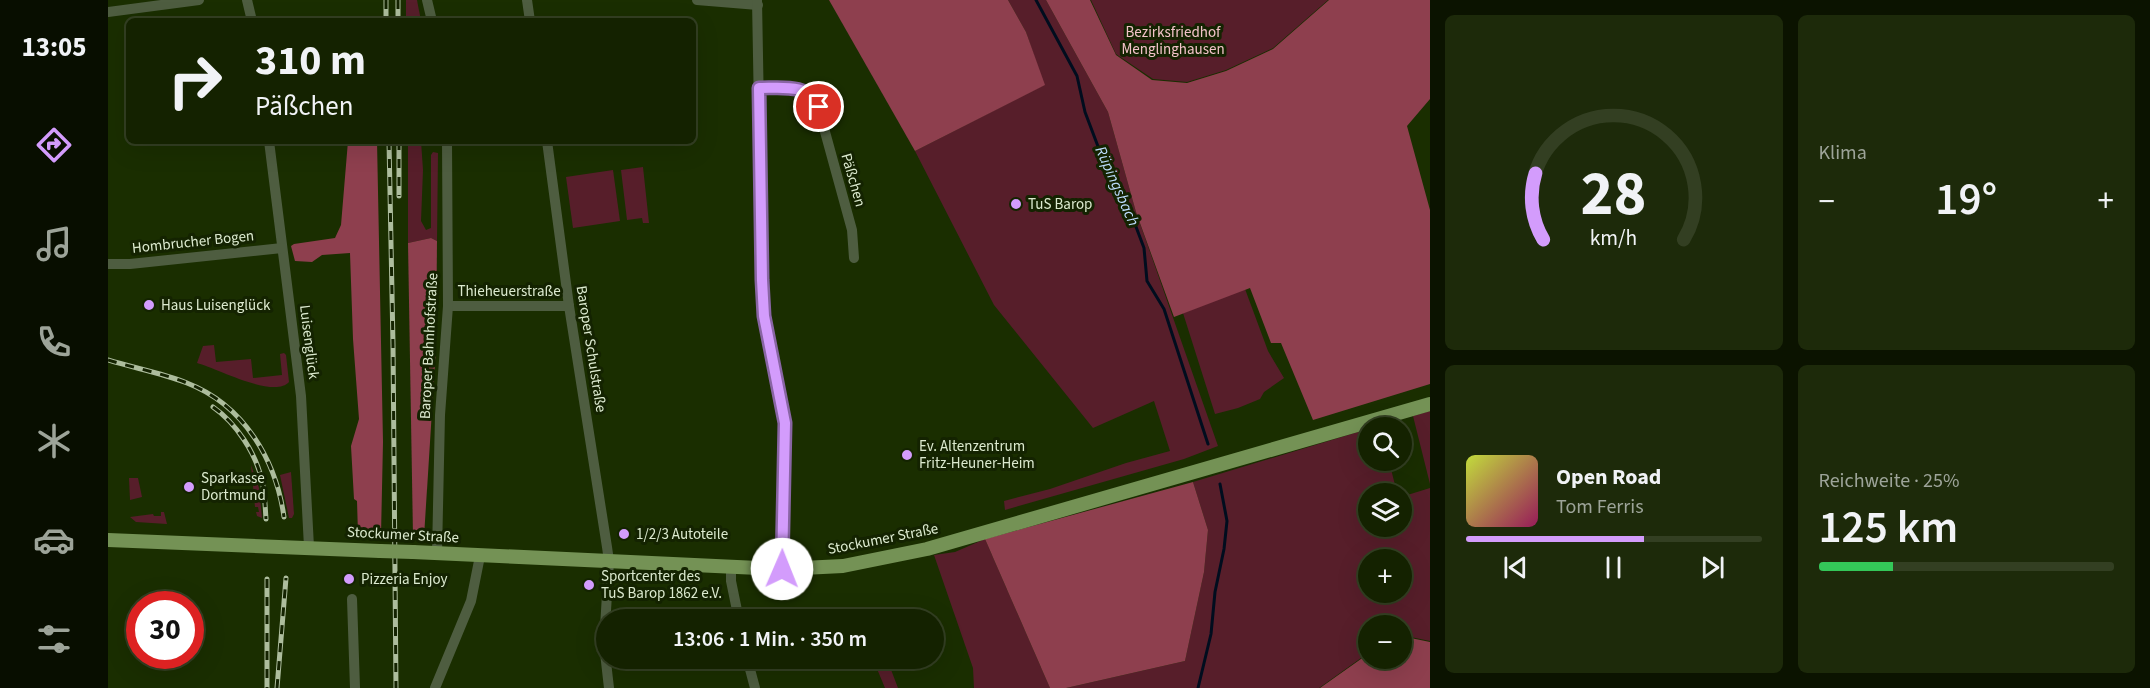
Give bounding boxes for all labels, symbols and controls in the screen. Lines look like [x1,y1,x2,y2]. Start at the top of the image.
park label: Bezirksfriedhof Menglinghausen [1121,22,1225,60]
text: 13:05 [21,28,87,67]
text: 310 m [255,31,366,91]
icon: right [156,42,234,120]
pin [793,81,844,132]
text: Päßchen [255,87,353,126]
icon: arrive [802,90,835,123]
icon: directions [33,124,75,166]
text: Klima [1819,139,1867,167]
water label: Rüpingsbach [1090,143,1144,229]
text: 28 [1581,150,1647,239]
street label: Päßchen [835,151,871,209]
text: 19° [1935,168,1997,232]
text: − [1819,178,1835,225]
text: + [2098,178,2114,225]
place label: TuS Barop [1028,194,1092,215]
marker: TuS Barop [1009,197,1023,211]
icon: music [33,223,75,265]
text: km/h [1590,223,1638,254]
street label: Hombrucher Bogen [131,225,255,259]
street label: Baroper Bahnhofstraße [415,272,443,420]
street label: Thieheuerstraße [457,281,561,302]
street label: Baroper Schulstraße [571,284,611,414]
place label: Haus Luisenglück [161,295,271,316]
marker: Haus Luisenglück [142,298,156,312]
street label: Luisenglück [294,304,324,381]
icon: phone [33,321,75,363]
map controls [1358,417,1412,669]
button: search [1358,417,1412,471]
icon: climate [33,420,75,462]
place label: Ev. Altenzentrum Fritz-Heuner-Heim [919,436,1035,474]
marker: Ev. Altenzentrum Fritz-Heuner-Heim [900,448,914,462]
text: Open Road [1556,461,1661,493]
text: Reichweite · 25% [1819,467,1959,495]
place label: Sparkasse Dortmund [201,468,266,506]
marker: Sparkasse Dortmund [182,480,196,494]
button: layers [1358,483,1412,537]
text: Tom Ferris [1556,493,1644,521]
text: 125 km [1819,496,1958,560]
street label: Stockumer Straße [826,518,940,560]
icon: car [33,519,75,561]
street label: Stockumer Straße [346,522,460,548]
place label: 1/2/3 Autoteile [636,524,728,545]
marker: 1/2/3 Autoteile [617,527,631,541]
position arrow [750,537,814,601]
button: + [1358,549,1412,603]
icon: previous [1499,551,1532,584]
icon: pause [1597,551,1630,584]
icon: next [1696,551,1729,584]
place label: Sportcenter des TuS Barop 1862 e.V. [601,566,722,604]
place label: Pizzeria Enjoy [361,569,448,590]
marker: Pizzeria Enjoy [342,572,356,586]
marker: Sportcenter des TuS Barop 1862 e.V. [582,578,596,592]
speed limit sign: 30 [126,591,204,669]
button: − [1358,615,1412,669]
icon: filters [33,618,75,660]
text: 13:06 · 1 Min. · 350 m [673,623,867,655]

